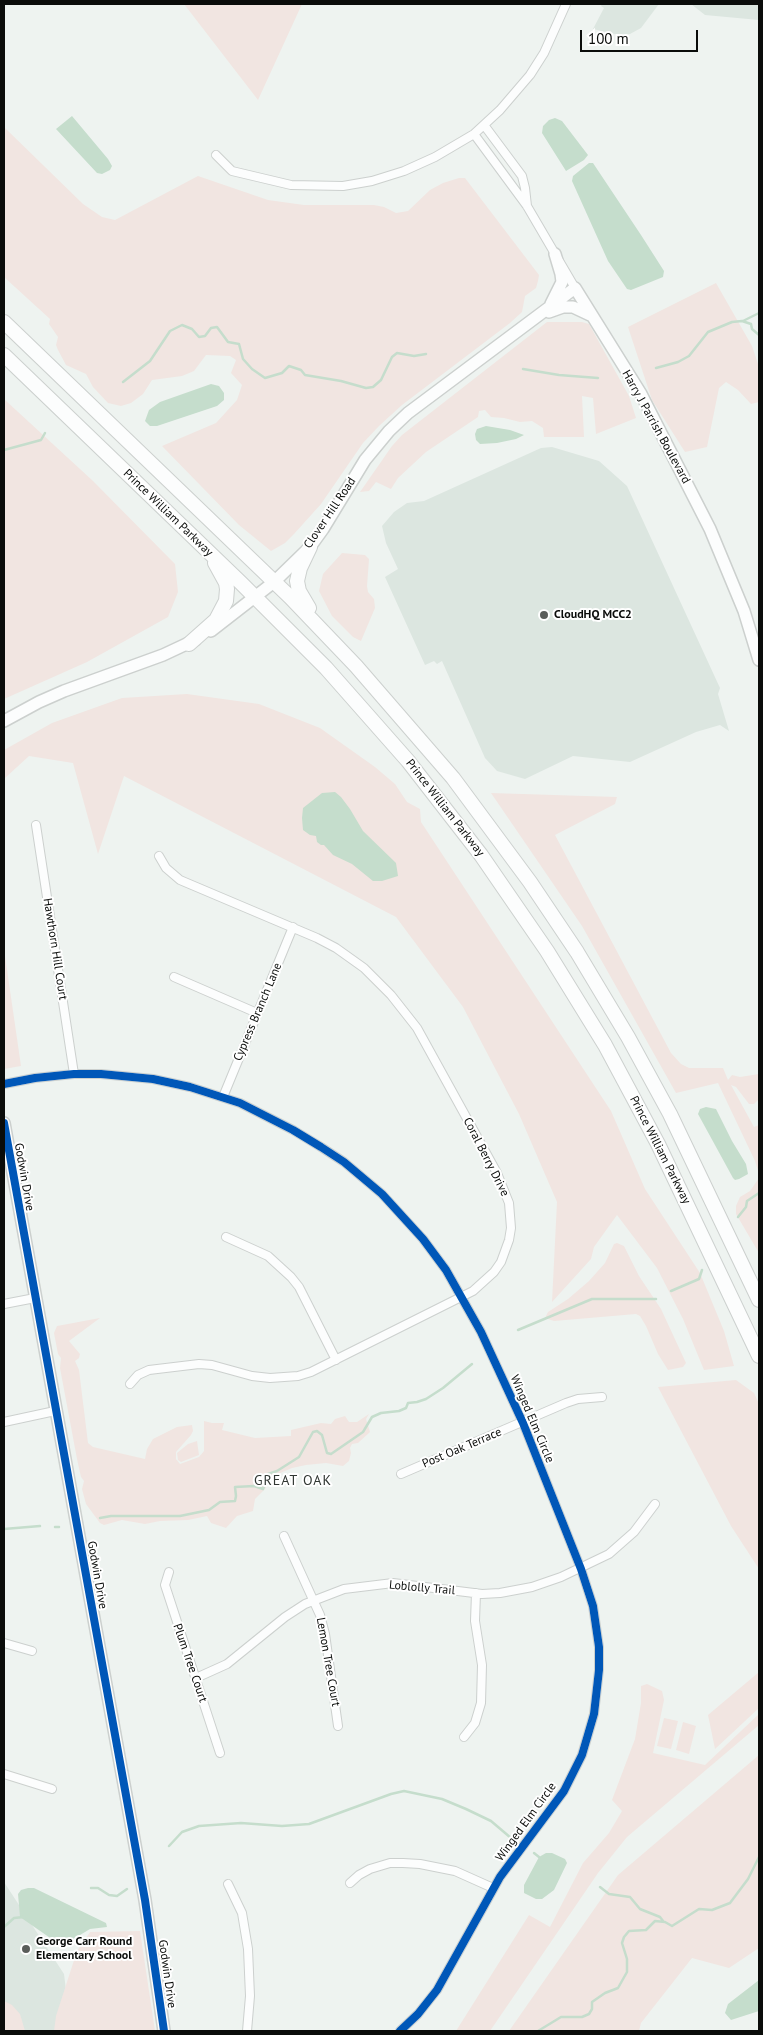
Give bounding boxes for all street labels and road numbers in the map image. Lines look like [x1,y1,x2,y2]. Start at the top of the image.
street label: Harry J Parrish Boulevard [619,368,693,486]
street label: Prince William Parkway [120,466,216,560]
street label: Clover Hill Road [301,475,359,551]
street label: Prince William Parkway [403,757,487,859]
street label: Hawthorn Hill Court [40,897,70,1001]
street label: Cypress Branch Lane [231,961,285,1063]
street label: Prince William Parkway [627,1094,693,1206]
street label: Coral Berry Drive [460,1115,512,1199]
street label: Godwin Drive [11,1142,37,1212]
street label: Winged Elm Circle [507,1373,557,1465]
street label: Post Oak Terrace [420,1425,504,1471]
street label: Godwin Drive [84,1540,110,1610]
street label: Loblolly Trail [388,1578,456,1598]
street label: Lemon Tree Court [313,1616,343,1708]
street label: Plum Tree Court [170,1622,210,1704]
street label: Winged Elm Circle [493,1780,559,1864]
street label: Godwin Drive [155,1939,179,2009]

